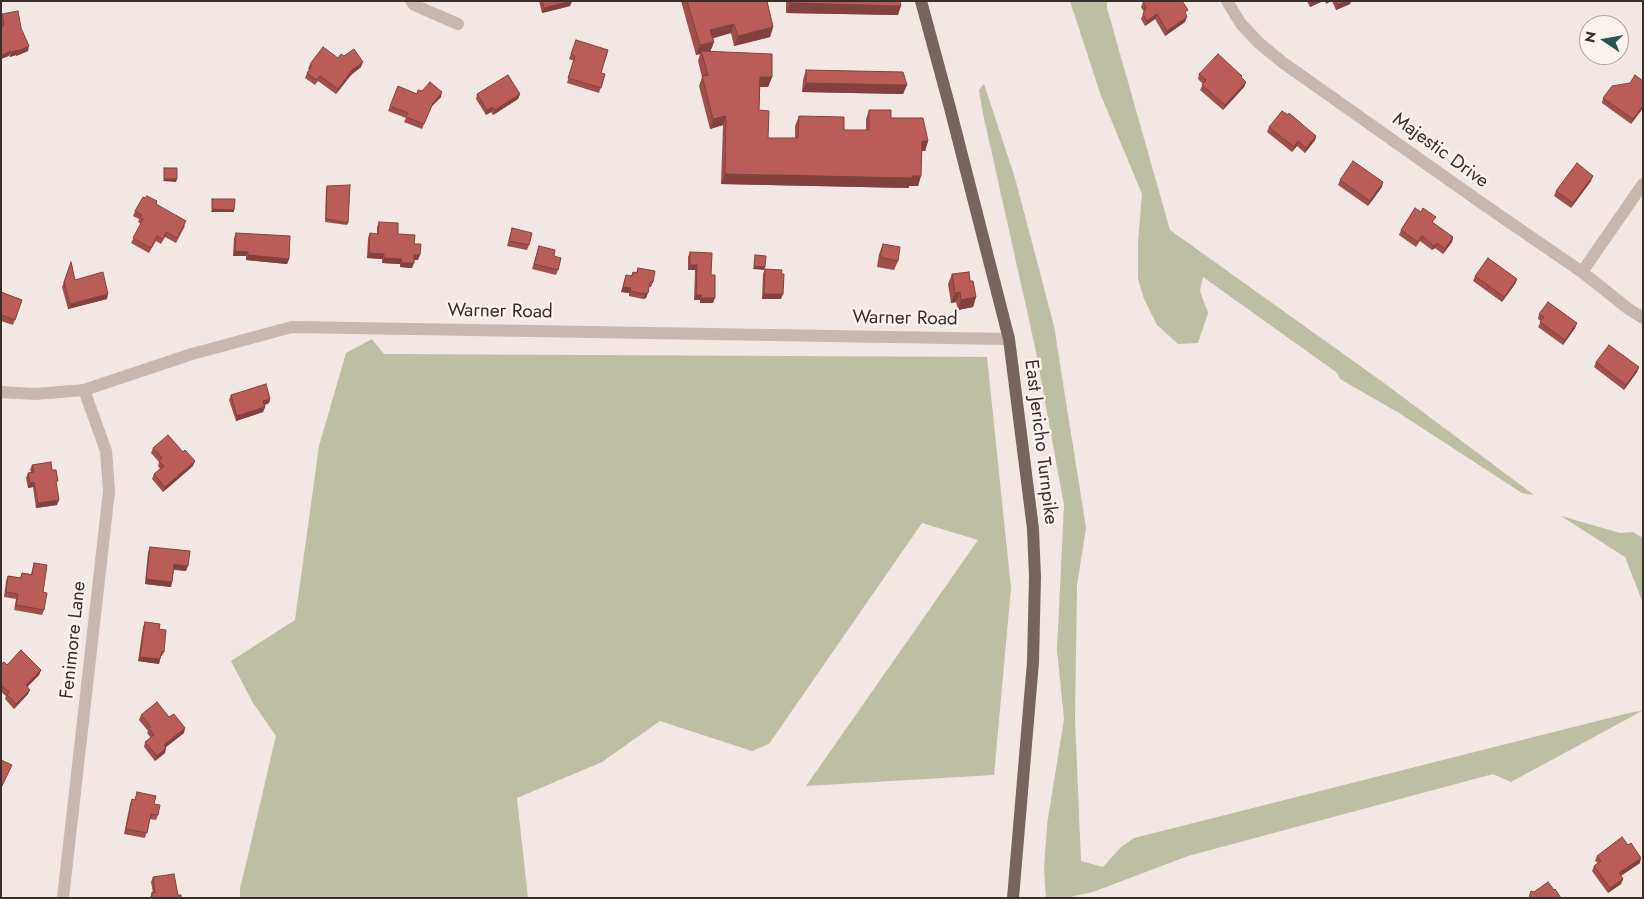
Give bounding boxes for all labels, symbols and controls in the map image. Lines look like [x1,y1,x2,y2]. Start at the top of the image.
north arrow [1579,15,1629,65]
text: N [1579,30,1601,45]
street label: Majestic Drive [1387,108,1493,194]
street label: Warner Road [447,300,553,324]
street label: Warner Road [852,307,958,331]
street label: East Jericho Turnpike [1019,358,1061,526]
street label: Fenimore Lane [56,580,92,700]

